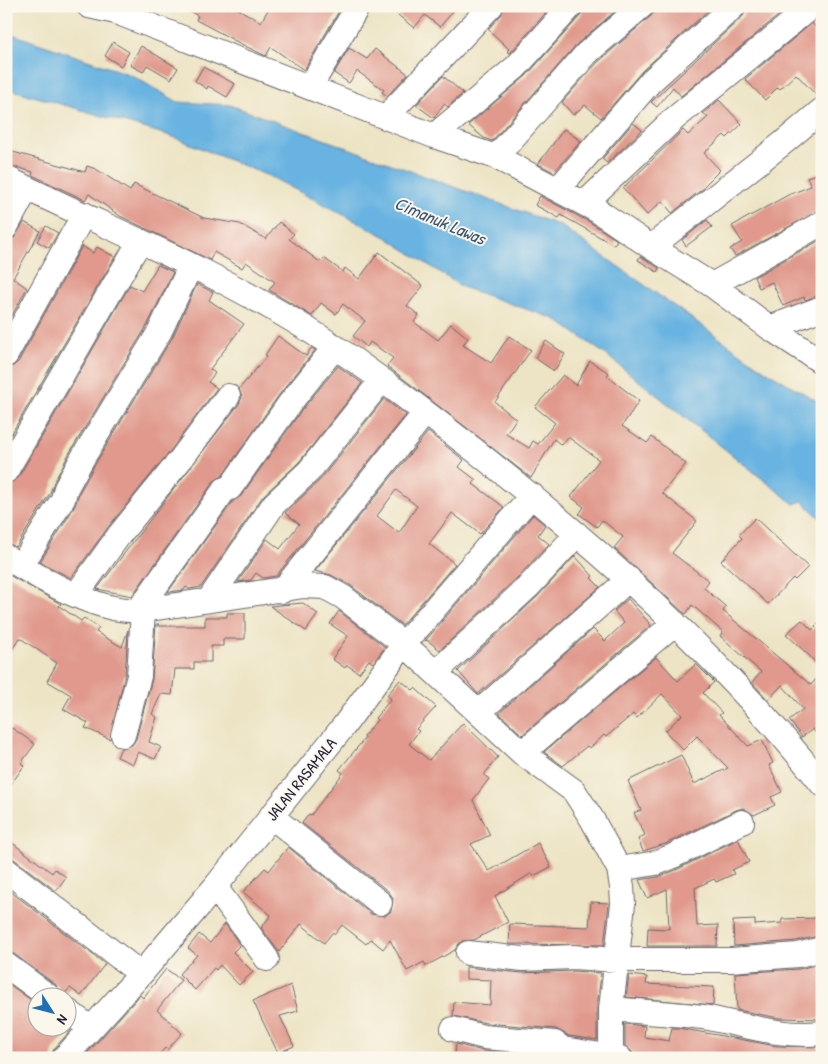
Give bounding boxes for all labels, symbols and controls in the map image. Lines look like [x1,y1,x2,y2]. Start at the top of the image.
water label: Cimanuk Lawas [391,190,491,252]
street label: JALAN RASAMALA [261,733,341,825]
north arrow [28,986,78,1036]
text: N [53,1011,73,1029]

